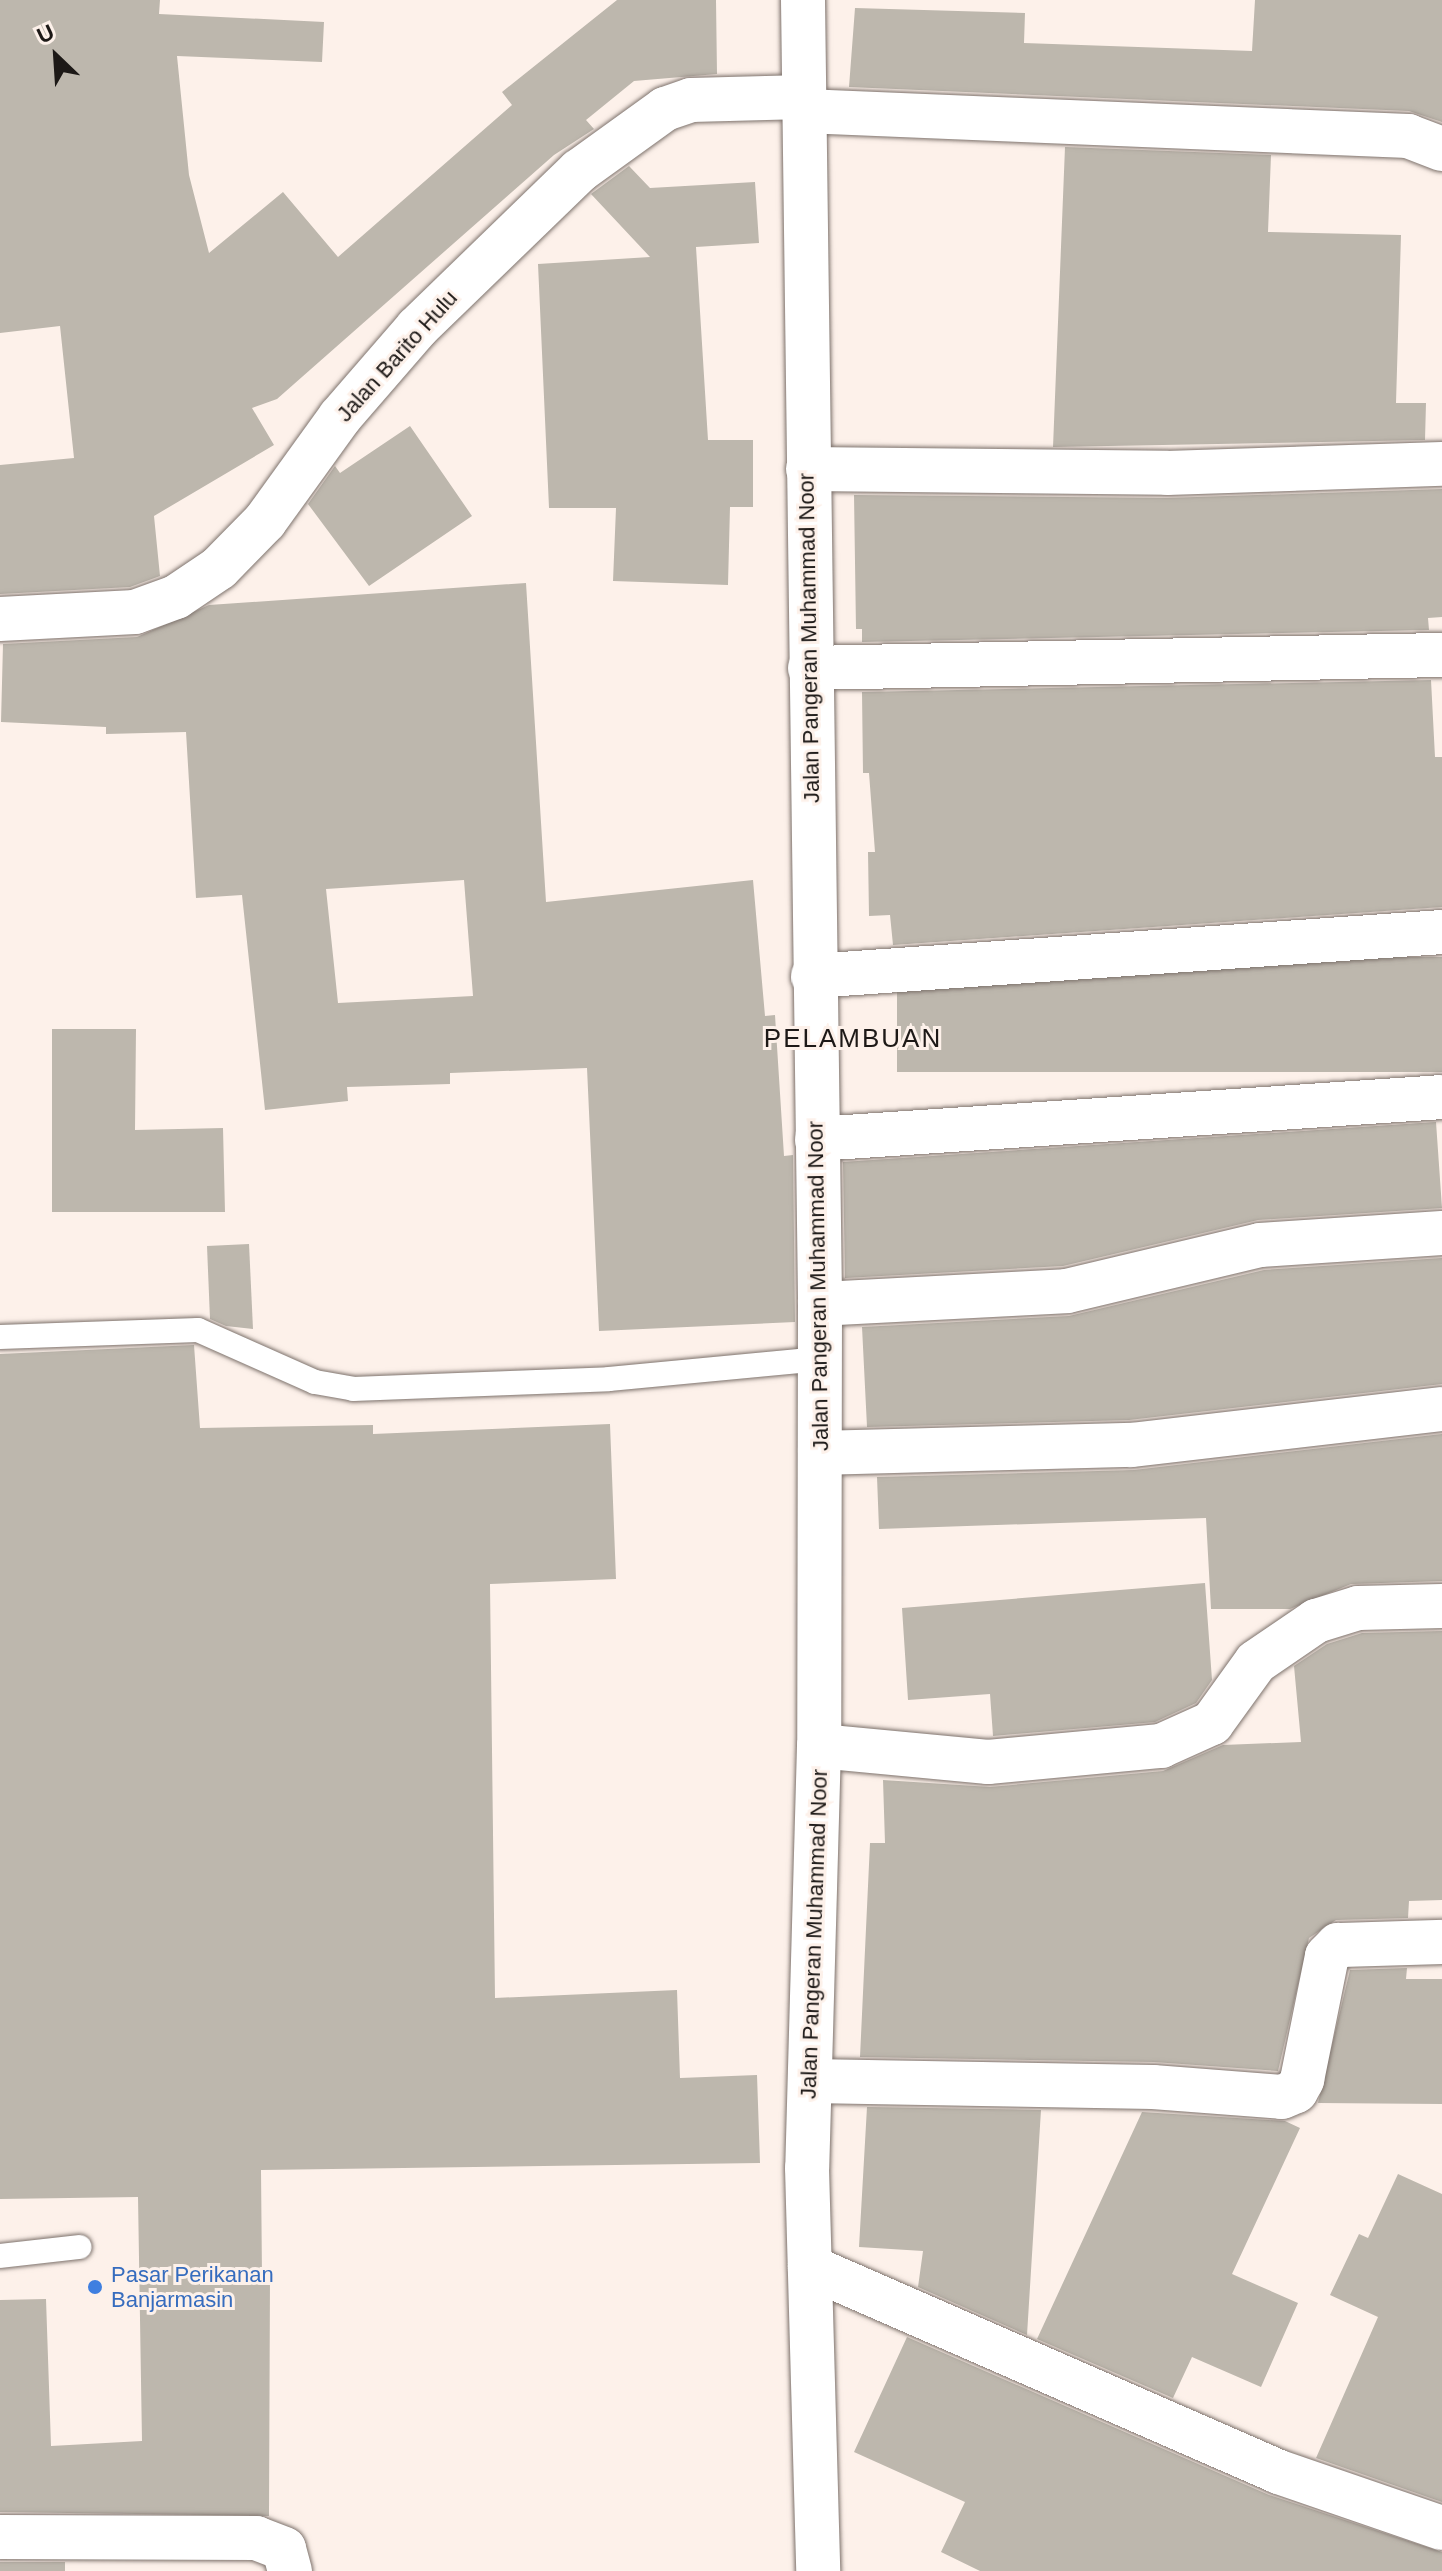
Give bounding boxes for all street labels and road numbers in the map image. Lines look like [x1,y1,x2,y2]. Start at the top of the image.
street label: Jalan Barito Hulu [331,285,463,427]
street label: Jalan Pangeran Muhammad Noor [793,473,825,803]
street label: Jalan Pangeran Muhammad Noor [802,1121,834,1451]
street label: Jalan Pangeran Muhammad Noor [795,1769,833,2099]

